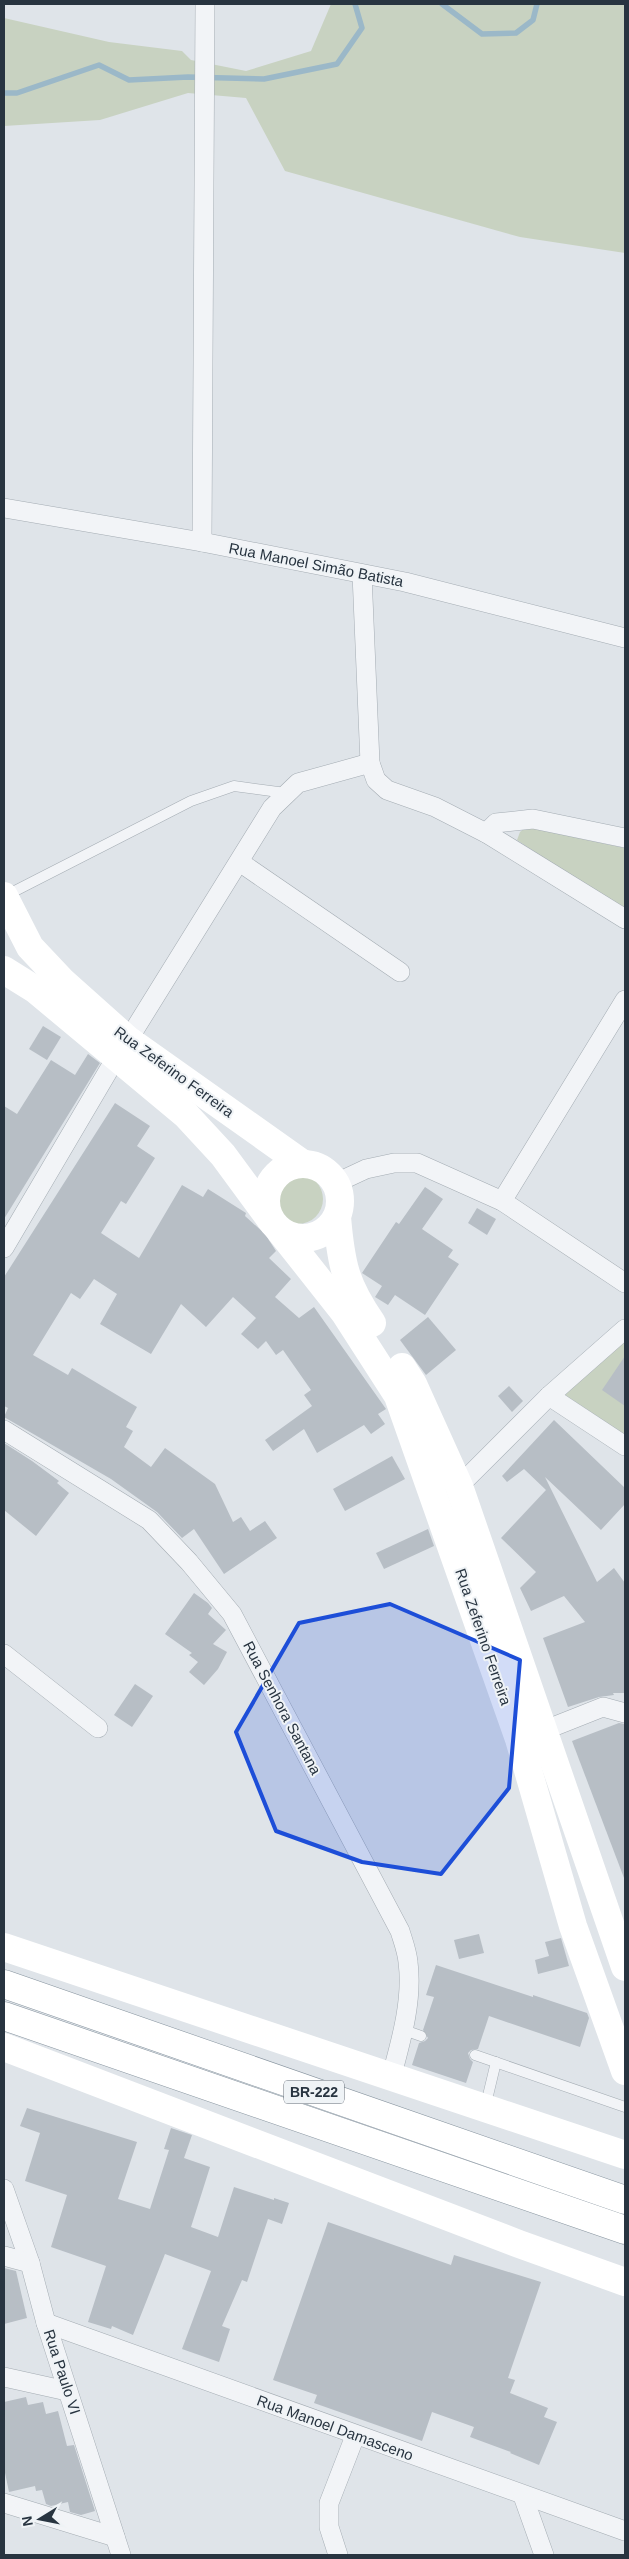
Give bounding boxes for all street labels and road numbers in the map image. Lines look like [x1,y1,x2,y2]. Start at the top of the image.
street label: Rua Manoel Simão Batista [227,539,406,590]
street label: Rua Zeferino Ferreira [111,1023,238,1121]
street label: Rua Zeferino Ferreira [452,1566,515,1708]
street label: Rua Senhora Santana [240,1638,325,1778]
road number: BR-222 [284,2080,344,2104]
street label: Rua Paulo VI [41,2327,84,2417]
street label: Rua Manoel Damasceno [255,2391,416,2464]

